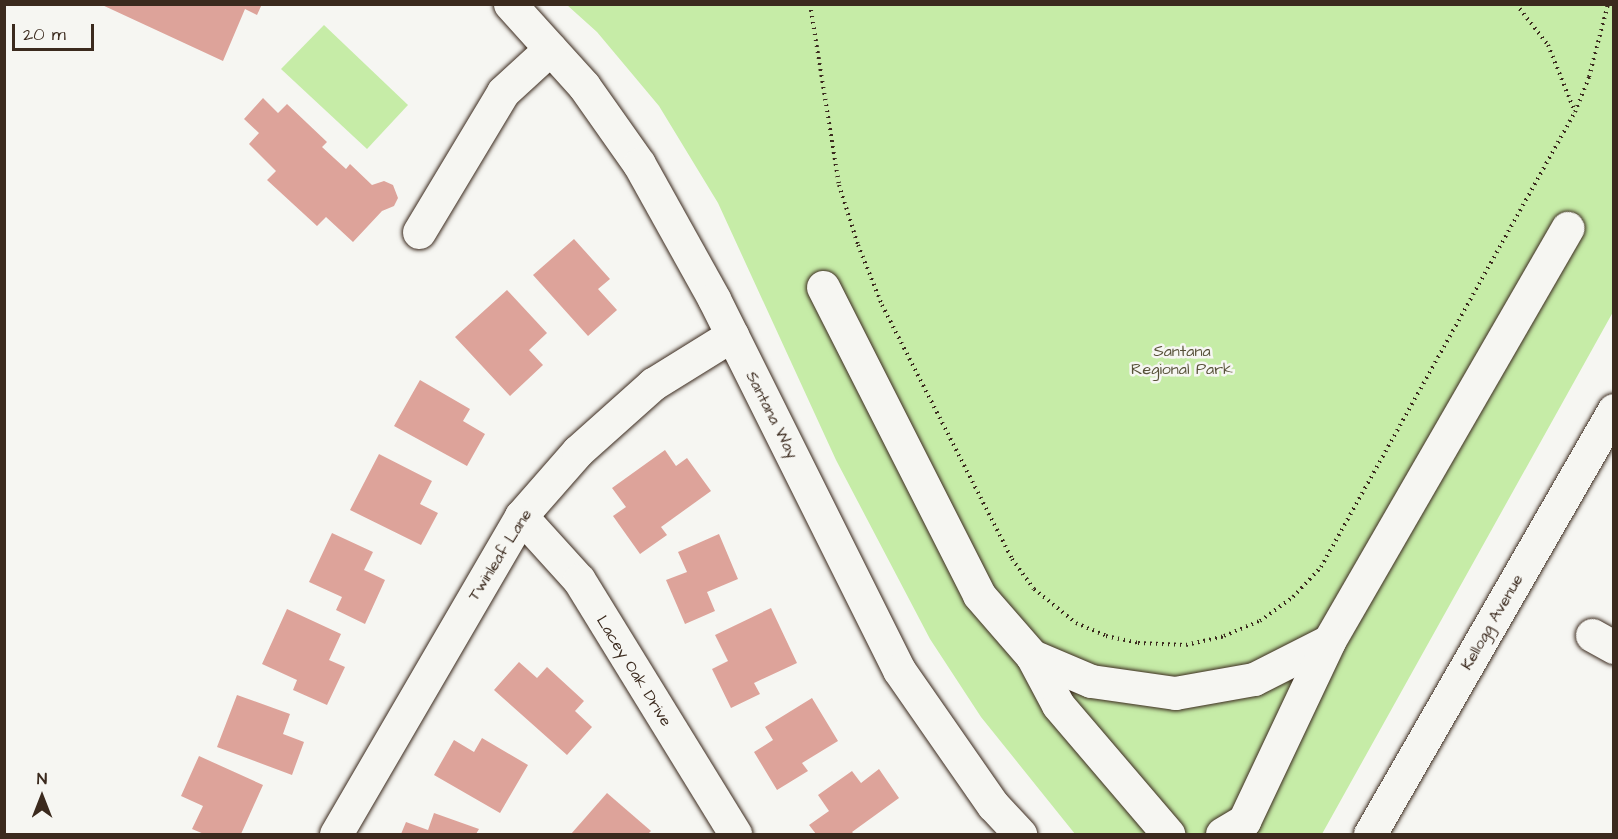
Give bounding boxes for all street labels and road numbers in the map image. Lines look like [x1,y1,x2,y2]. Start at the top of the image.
street label: Santana Way [742,368,802,462]
street label: Twinleaf Lane [464,506,536,604]
street label: Kellogg Avenue [1457,571,1527,673]
street label: Lacey Oak Drive [592,612,676,730]

